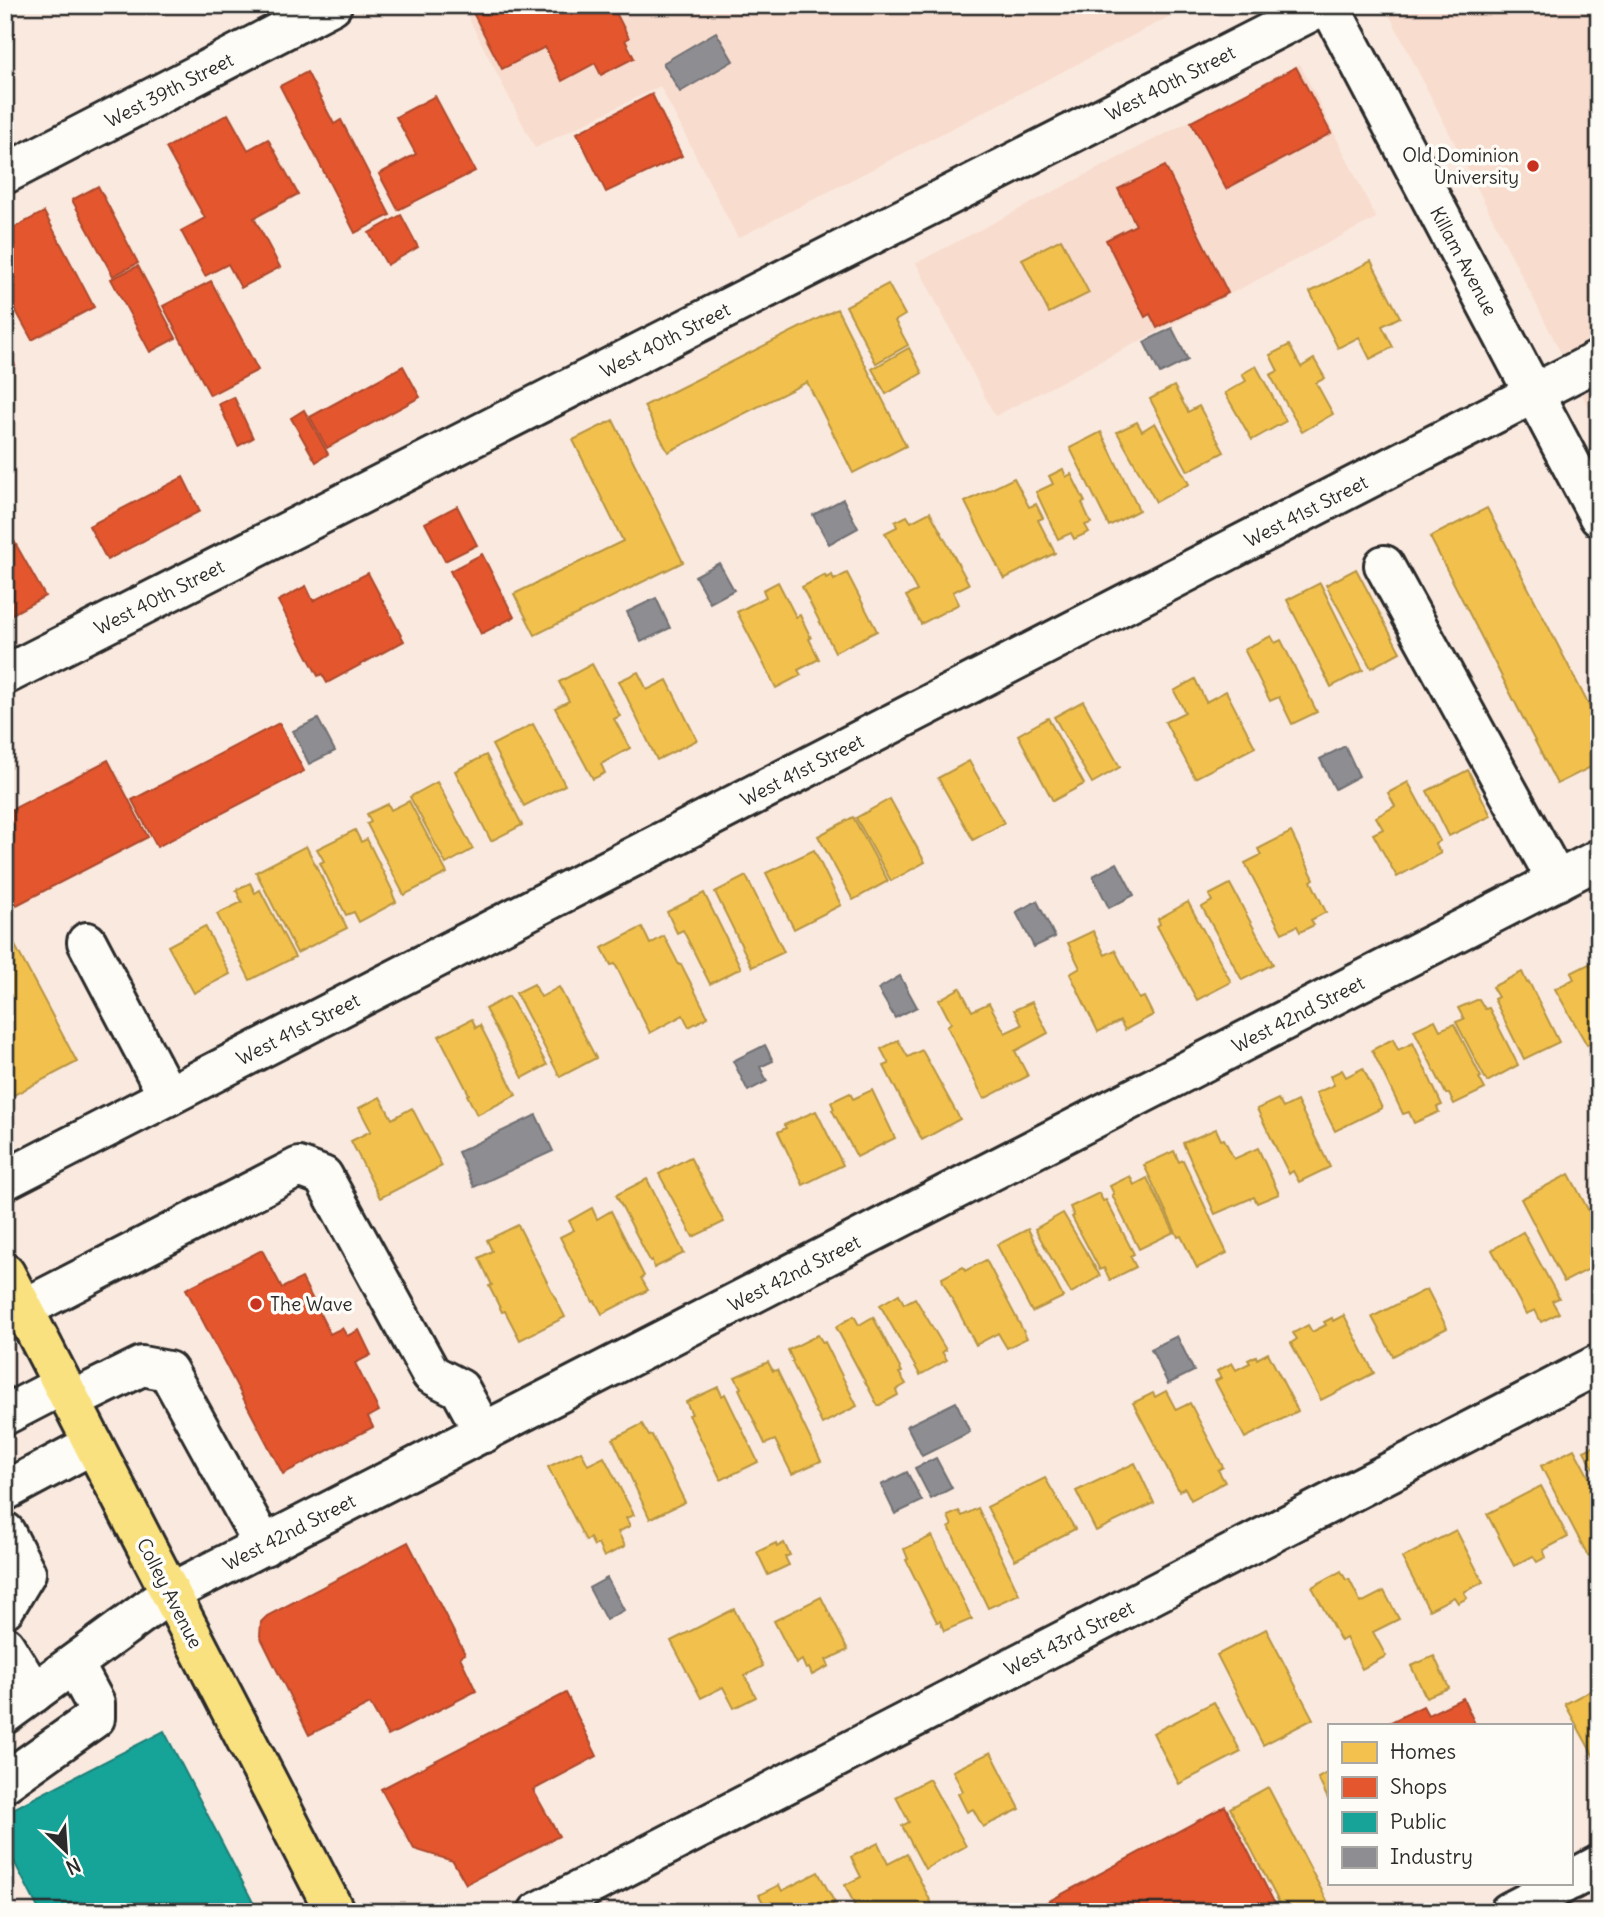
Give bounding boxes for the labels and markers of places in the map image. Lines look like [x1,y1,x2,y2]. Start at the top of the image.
place label: Old Dominion University [1402,143,1519,189]
marker: Old Dominion University [1525,158,1541,174]
place label: The Wave [270,1292,353,1316]
marker: The Wave [248,1296,264,1312]

